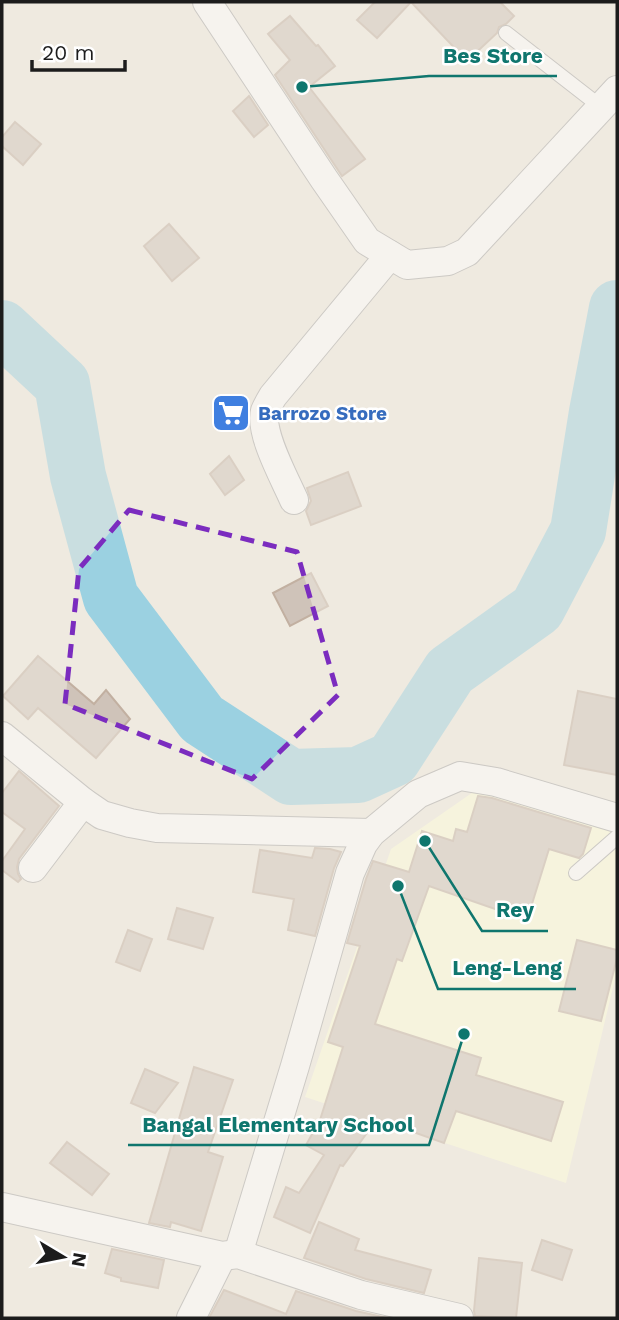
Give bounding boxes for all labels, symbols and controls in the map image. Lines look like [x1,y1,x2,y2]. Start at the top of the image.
scale bar [32,28,124,72]
callout: Bes Store [429,34,557,76]
text: 20 m [42,40,94,65]
text: Bes Store [443,43,543,68]
supermarket icon: Barrozo Store [210,392,252,434]
place label: Barrozo Store [258,402,387,425]
callout: Rey [482,889,548,931]
text: Rey [496,897,534,922]
callout: Leng-Leng [438,947,576,989]
text: Leng-Leng [452,955,562,980]
callout: Bangal Elementary School [128,1103,429,1145]
text: Bangal Elementary School [142,1112,414,1137]
north arrow [28,1222,98,1292]
text: N [67,1251,92,1269]

